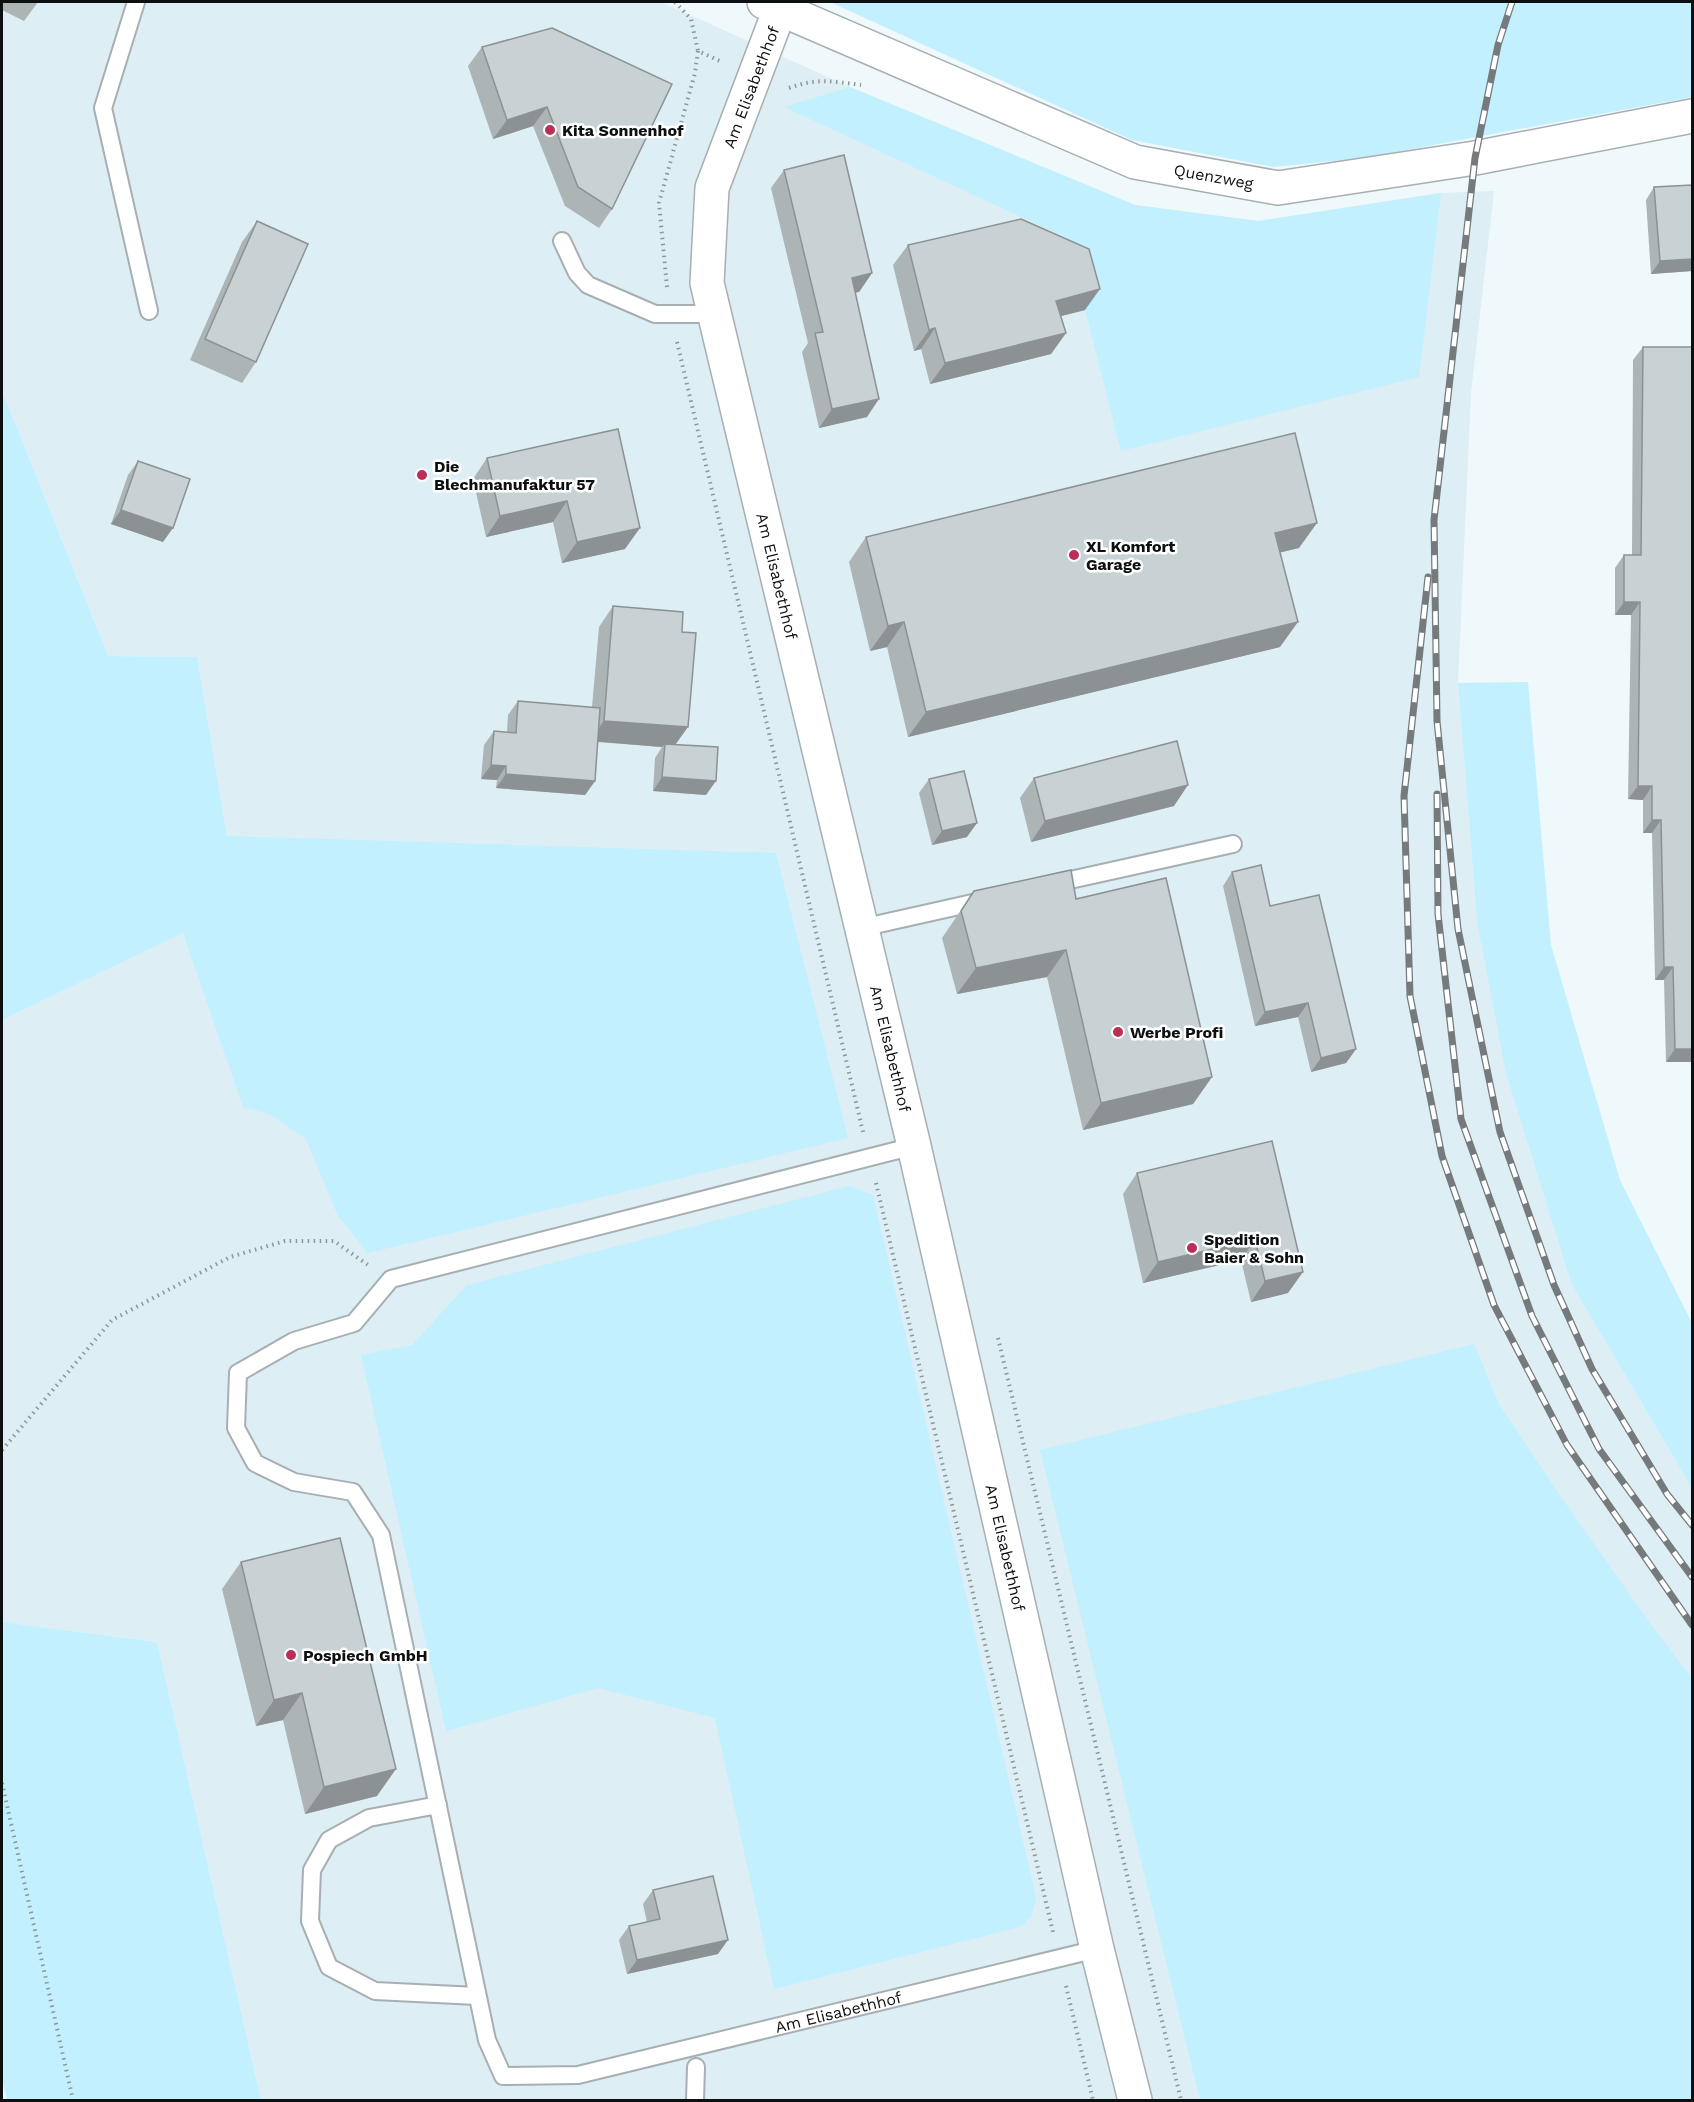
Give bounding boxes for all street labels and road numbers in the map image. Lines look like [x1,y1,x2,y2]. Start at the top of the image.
street label: Am Elisabethhof [719,23,784,151]
street label: Quenzweg [1172,160,1255,193]
street label: Am Elisabethhof [752,511,801,642]
street label: Am Elisabethhof [866,984,915,1115]
street label: Am Elisabethhof [981,1482,1029,1614]
street label: Am Elisabethhof [773,1988,904,2037]

